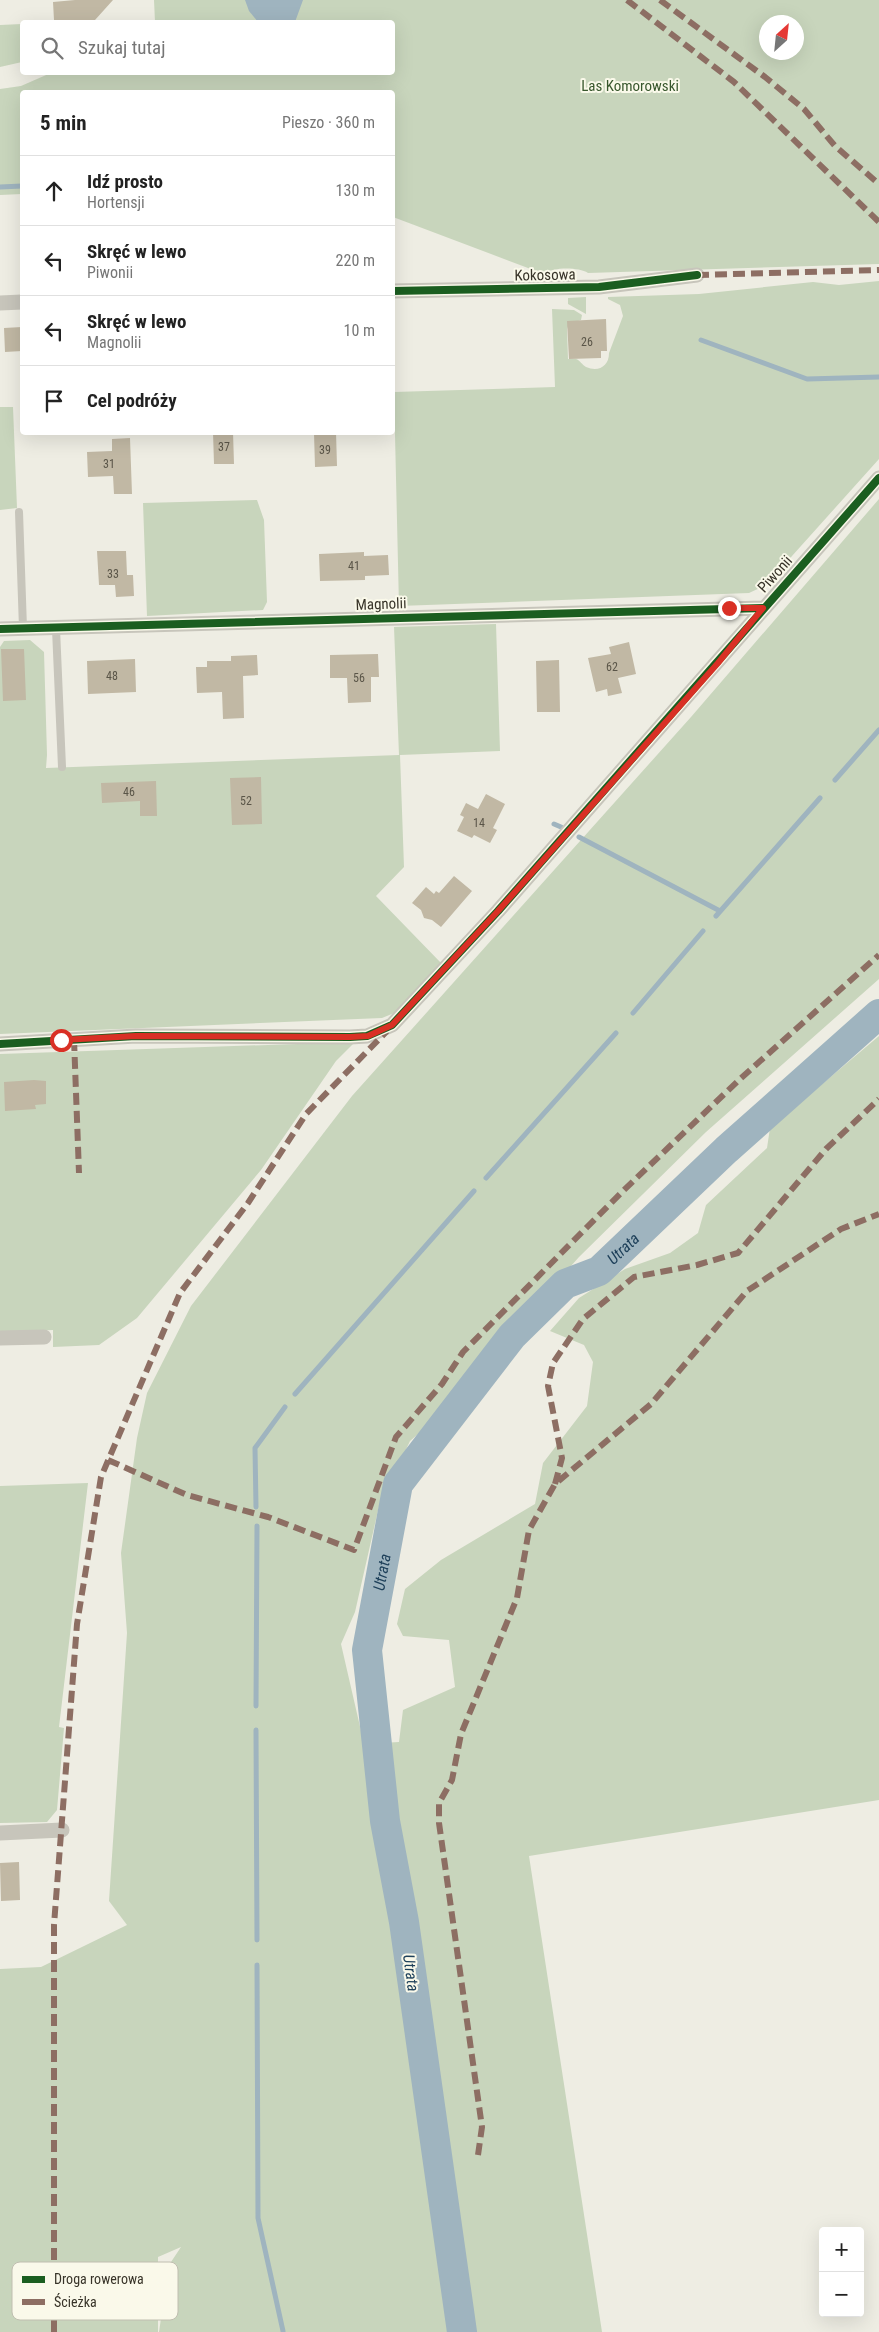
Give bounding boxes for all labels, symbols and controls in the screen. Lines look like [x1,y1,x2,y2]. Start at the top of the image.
north arrow [759,15,804,60]
search box [20,20,395,75]
icon: search [38,34,66,62]
text: Szukaj tutaj [78,36,165,59]
park label: Las Komorowski [581,77,679,95]
text: 5 min [40,111,87,135]
text: Pieszo · 360 m [282,113,375,132]
text: Idź prosto [87,170,163,193]
icon: ahead [40,177,68,205]
text: 130 m [336,181,375,200]
text: Hortensji [87,193,145,212]
text: Skręć w lewo [87,240,186,263]
icon: left [40,247,68,275]
text: 220 m [336,251,375,270]
text: Piwonii [87,263,133,282]
street label: Kokosowa [514,265,576,285]
text: Skręć w lewo [87,310,186,333]
icon: left [40,317,68,345]
text: 10 m [343,321,375,340]
text: Magnolii [87,333,141,352]
house number: 26 [581,335,593,349]
icon: arrive [40,387,68,415]
text: Cel podróży [87,389,177,412]
house number: 37 [218,440,230,454]
house number: 39 [319,443,331,457]
house number: 31 [103,457,115,471]
street label: Piwonii [754,552,796,596]
house number: 41 [348,559,360,573]
house number: 33 [107,567,119,581]
street label: Magnolii [355,594,407,614]
route end [718,597,741,620]
house number: 62 [606,660,618,674]
house number: 48 [106,669,118,683]
house number: 56 [353,671,365,685]
house number: 46 [123,785,135,799]
house number: 52 [240,794,252,808]
house number: 14 [473,816,485,830]
route start [50,1029,73,1052]
water label: Utrata [603,1229,643,1268]
water label: Utrata [369,1552,394,1592]
water label: Utrata [399,1953,423,1993]
map controls [819,2227,864,2317]
button: + [819,2227,864,2272]
legend [12,2262,178,2320]
text: Droga rowerowa [54,2271,144,2287]
button: − [819,2272,864,2317]
text: Ścieżka [54,2293,97,2310]

